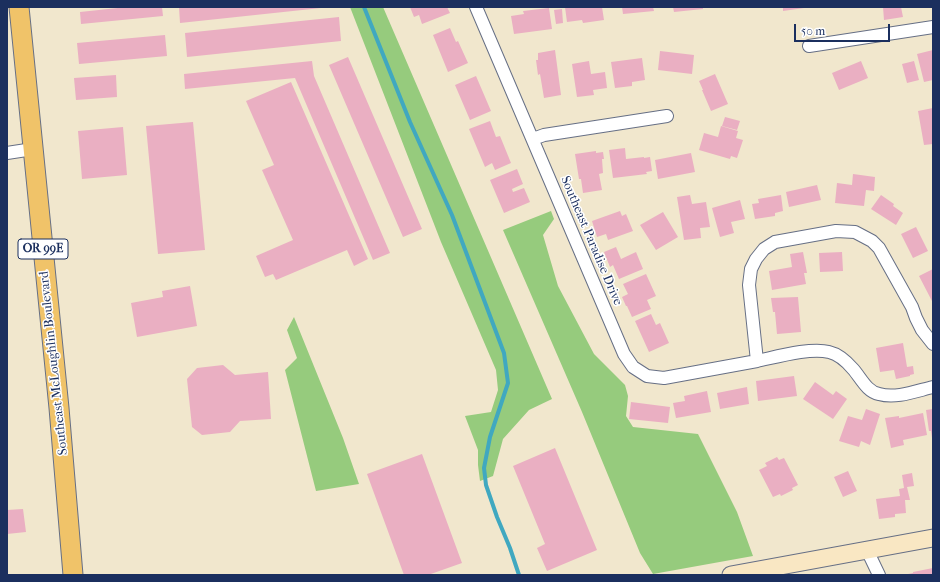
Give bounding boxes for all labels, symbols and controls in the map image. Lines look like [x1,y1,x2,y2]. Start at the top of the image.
scale bar [796,16,892,42]
text: 50 m [801,24,825,38]
street label: Southeast Paradise Drive [557,174,625,308]
road number: OR 99E [18,239,68,259]
street label: Southeast McLoughlin Boulevard [37,270,71,456]

